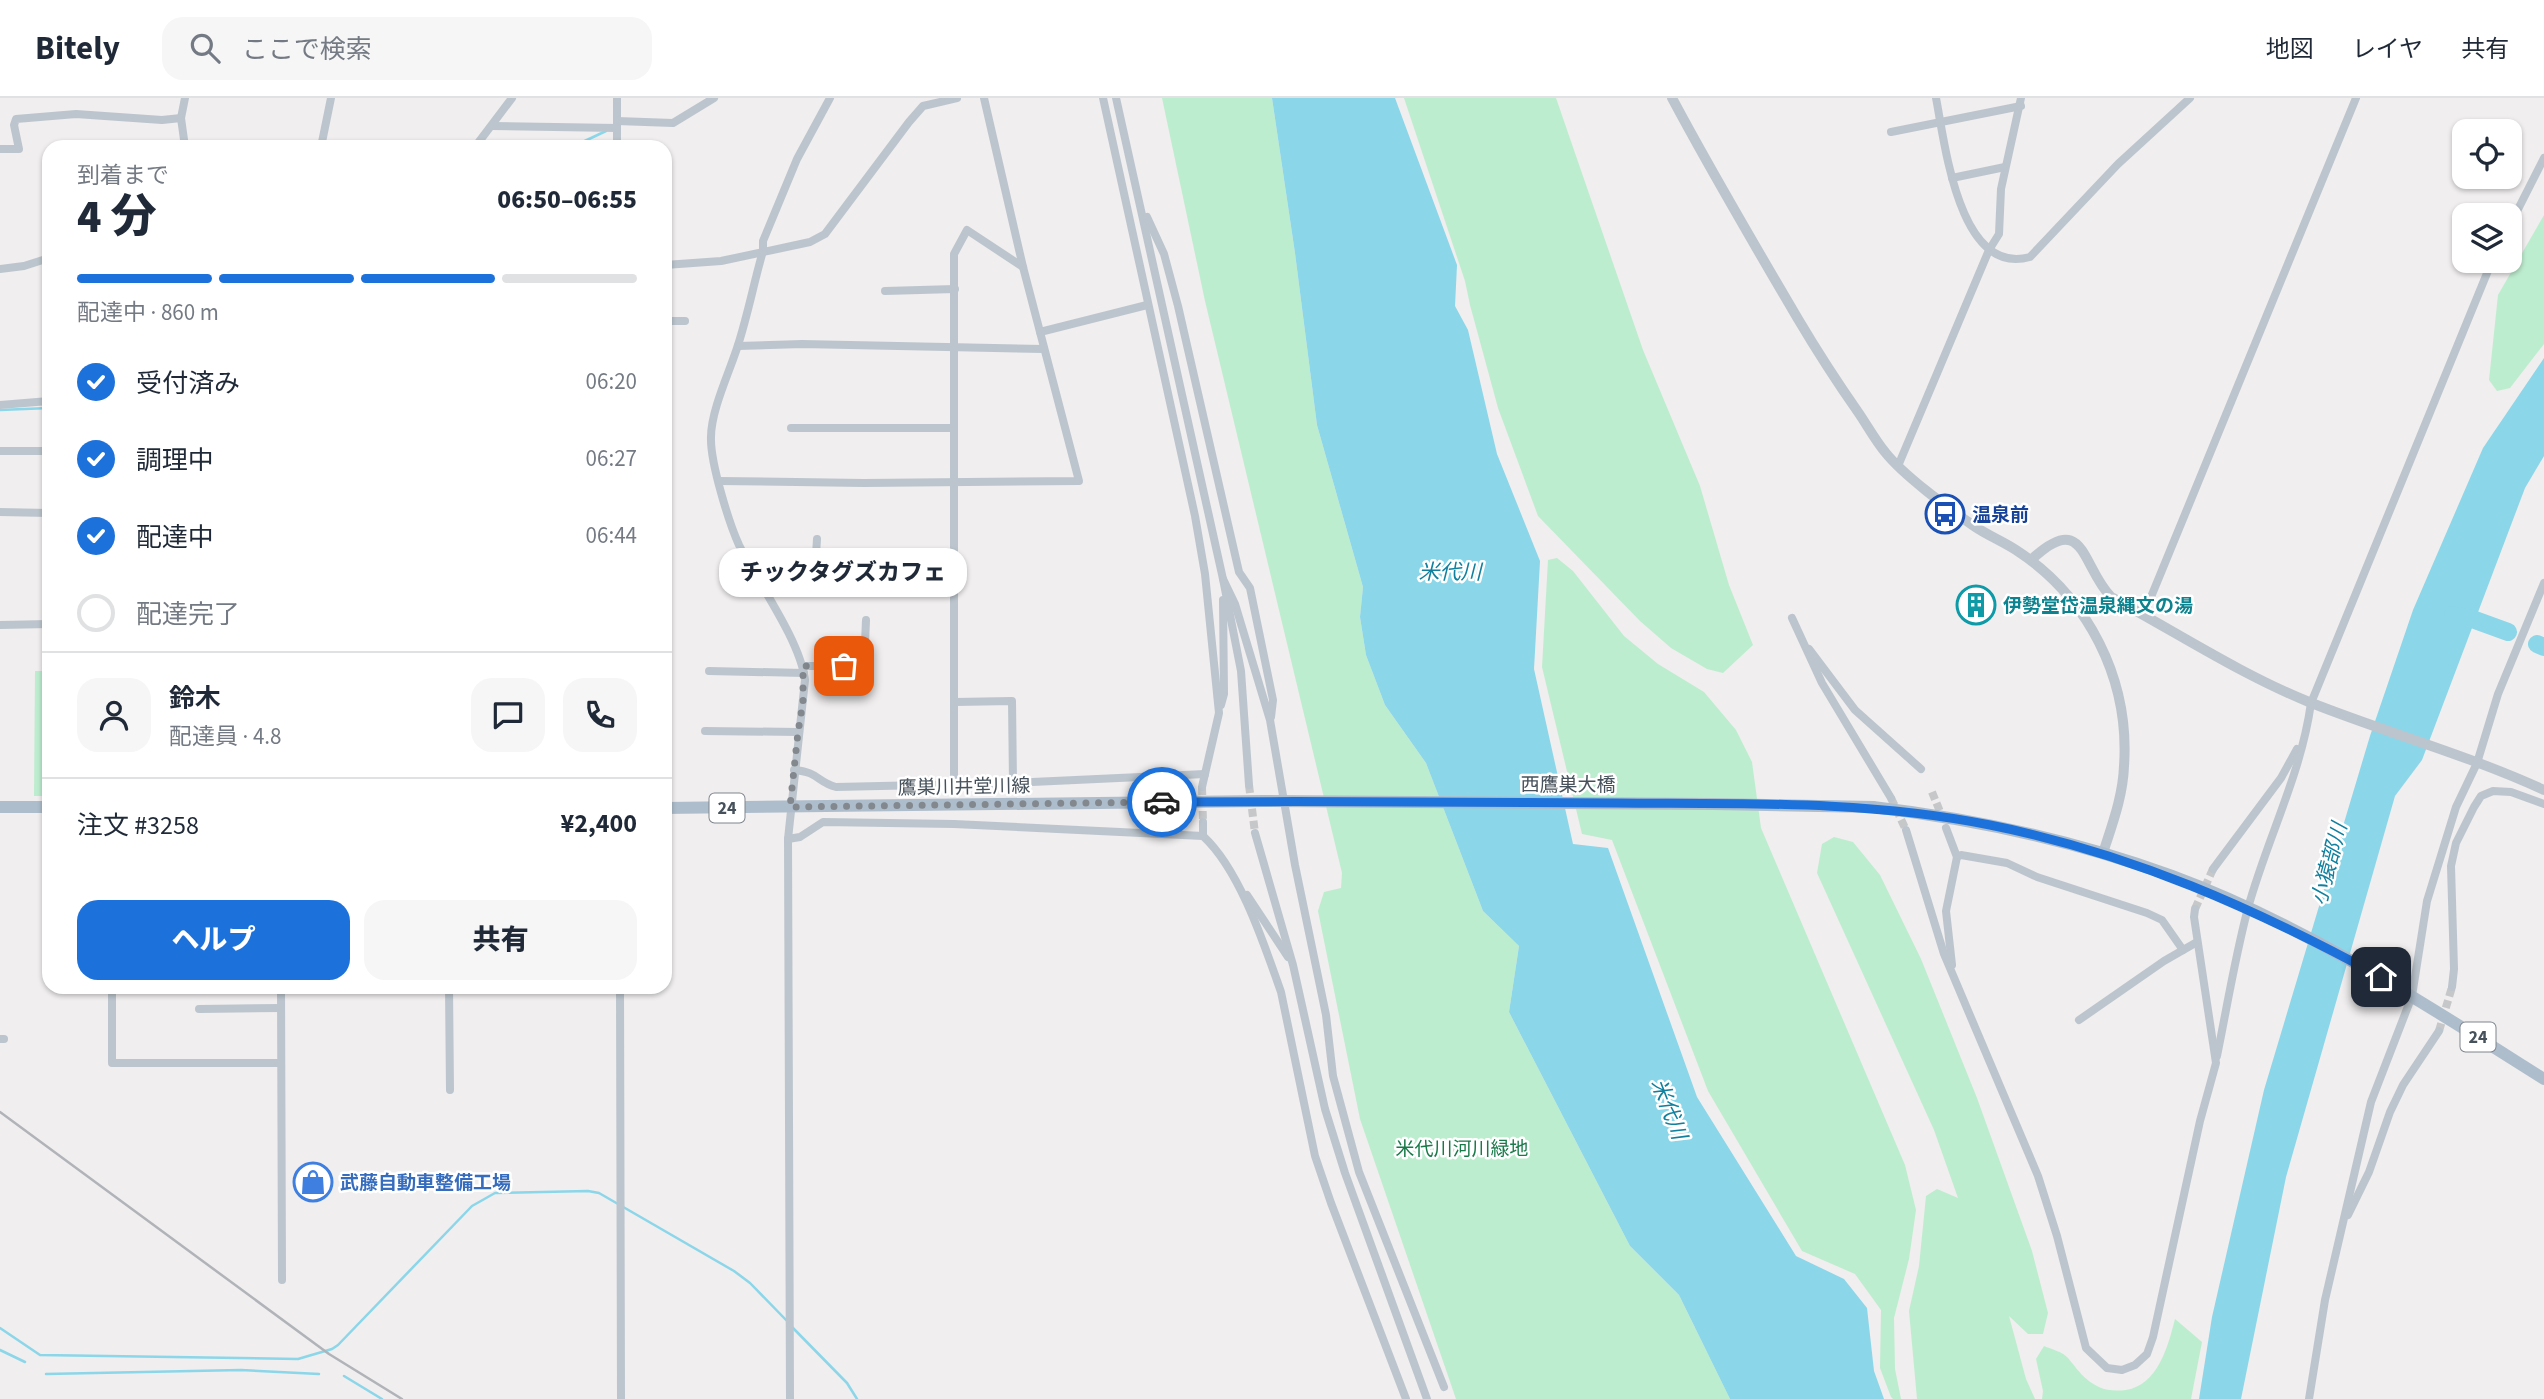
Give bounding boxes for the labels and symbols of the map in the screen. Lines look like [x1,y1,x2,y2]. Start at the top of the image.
bus stop icon: 温泉前 [1924,493,1966,535]
place label: 温泉前 [1972,502,2029,529]
callout: チックタグズカフェ [720,547,968,596]
water label: 米代川 [1419,557,1483,587]
building icon: 伊勢堂岱温泉縄文の湯 [1955,584,1997,626]
place label: 伊勢堂岱温泉縄文の湯 [2003,593,2193,620]
pin [814,636,874,696]
courier [1127,767,1197,837]
street label: 西鷹巣大橋 [1520,772,1616,799]
street label: 鷹巣川井堂川線 [897,773,1031,802]
road number: 24 [710,794,744,822]
water label: 小猿部川 [2304,818,2355,908]
pin [2351,947,2411,1007]
road number: 24 [2460,1022,2496,1052]
water label: 米代川 [1644,1074,1695,1146]
park label: 米代川河川緑地 [1395,1136,1529,1163]
shop icon: 武藤自動車整備工場 [292,1161,334,1203]
place label: 武藤自動車整備工場 [340,1170,511,1197]

